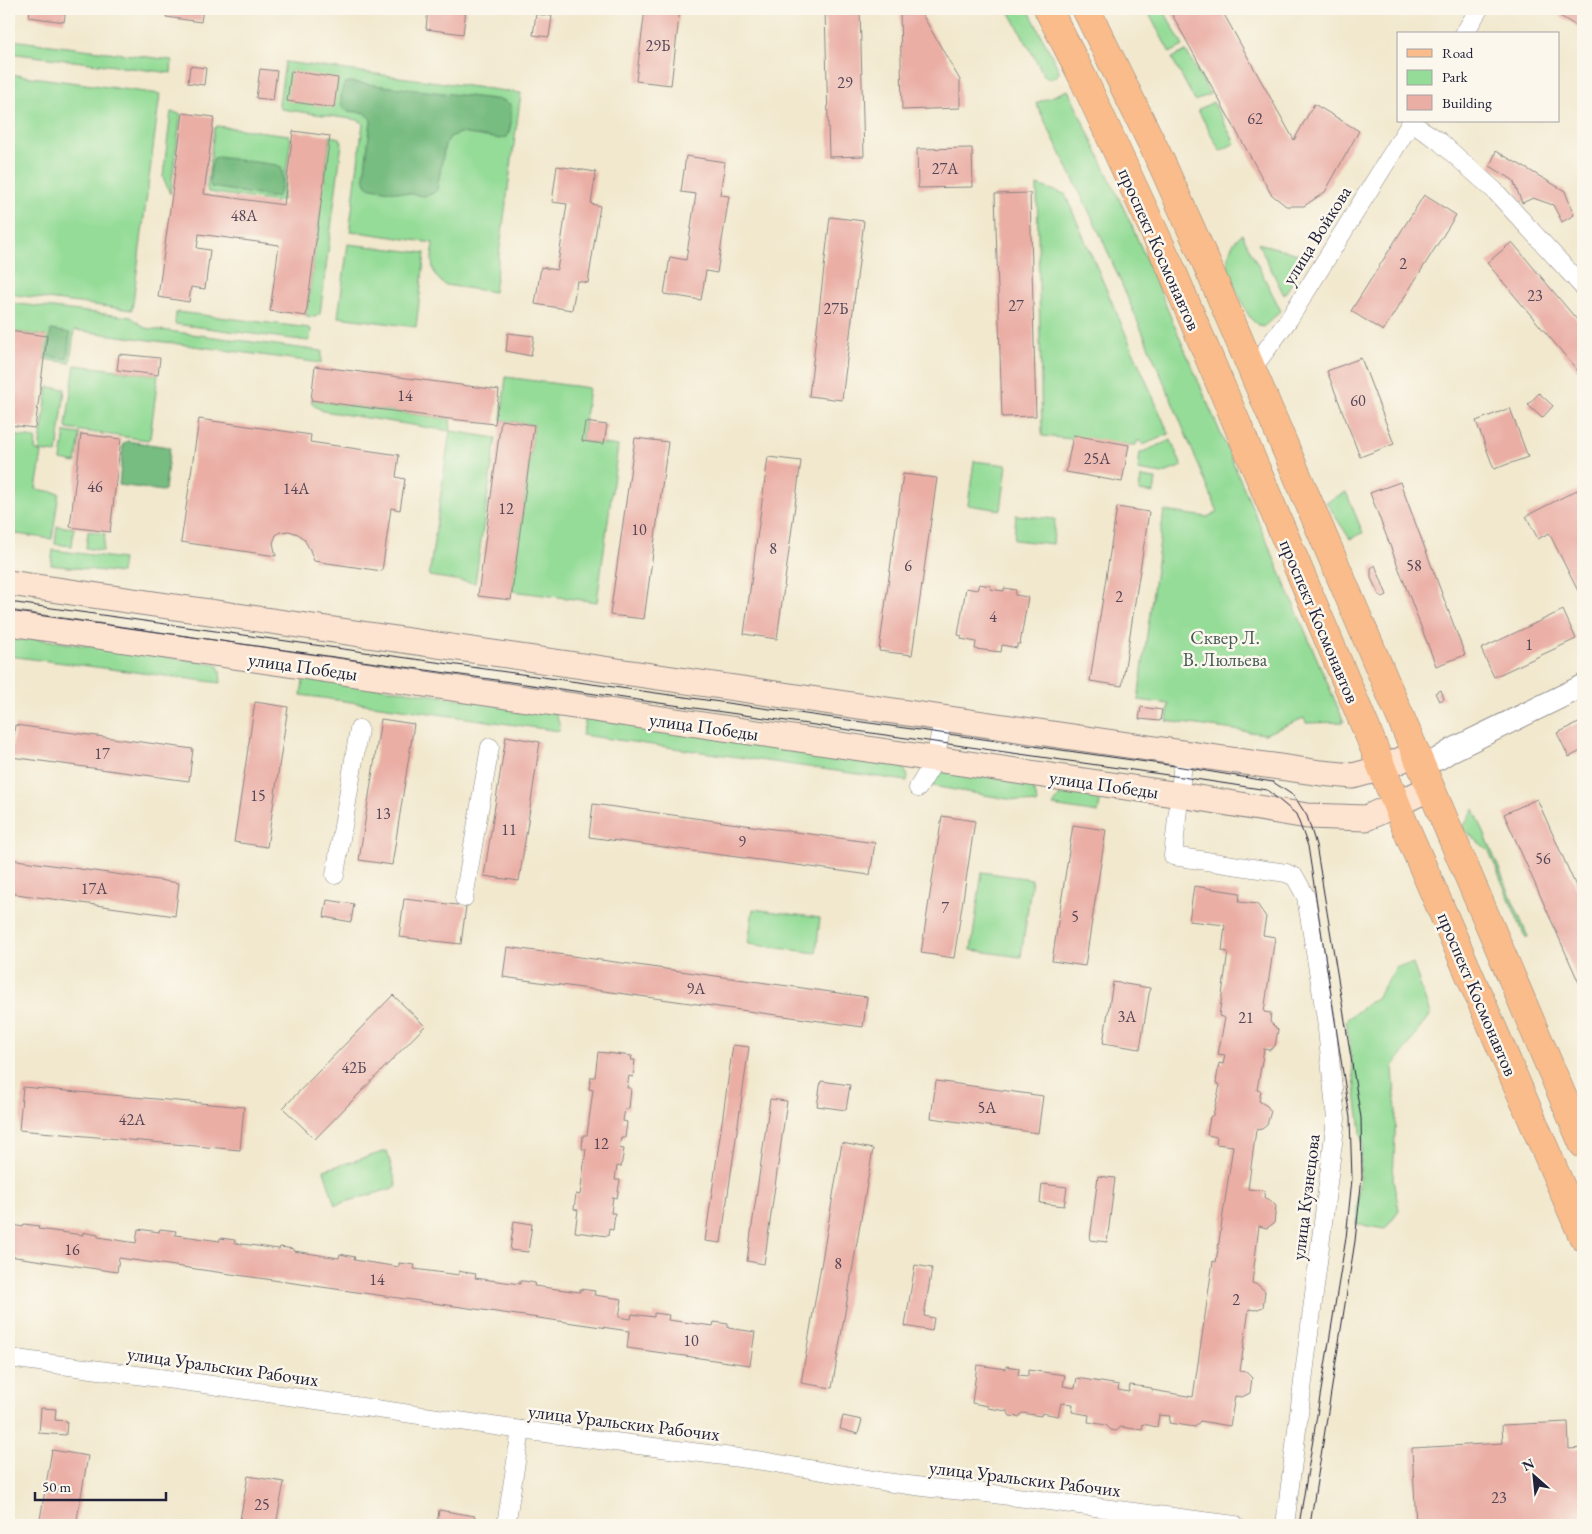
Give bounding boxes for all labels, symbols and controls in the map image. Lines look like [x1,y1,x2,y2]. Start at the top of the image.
legend [1397,32,1560,122]
house number: 29Б [646,35,670,56]
text: Road [1442,43,1474,62]
text: Park [1442,67,1469,86]
house number: 29 [837,72,853,93]
text: Building [1442,93,1492,112]
house number: 62 [1247,108,1263,129]
house number: 27А [932,158,959,179]
street label: проспект Космонавтов [1112,164,1207,334]
street label: улица Войкова [1276,181,1357,290]
house number: 48А [231,205,258,226]
house number: 2 [1399,253,1407,274]
house number: 23 [1527,285,1543,306]
house number: 27 [1008,295,1024,316]
house number: 27Б [824,298,848,319]
house number: 14 [397,385,413,406]
house number: 60 [1350,390,1366,411]
house number: 25А [1084,448,1111,469]
house number: 46 [87,476,103,497]
house number: 14А [283,478,310,499]
house number: 12 [498,498,514,519]
house number: 10 [631,519,647,540]
street label: проспект Космонавтов [1274,536,1365,707]
house number: 8 [769,538,777,559]
house number: 6 [904,555,912,576]
house number: 58 [1406,555,1422,576]
house number: 2 [1115,586,1123,607]
house number: 4 [989,606,997,627]
park label: Сквер Л. В. Люльева [1183,625,1268,672]
house number: 1 [1525,634,1533,655]
street label: улица Победы [247,646,359,687]
street label: улица Победы [648,706,760,747]
house number: 17 [94,743,110,764]
street label: улица Победы [1048,764,1160,805]
house number: 15 [250,785,266,806]
house number: 13 [375,803,391,824]
house number: 11 [501,819,517,840]
house number: 9 [738,831,746,852]
house number: 56 [1535,848,1551,869]
house number: 17А [81,878,108,899]
house number: 7 [941,897,949,918]
house number: 5 [1071,906,1079,927]
street label: проспект Космонавтов [1432,909,1523,1080]
house number: 9А [687,978,706,999]
house number: 3А [1118,1006,1137,1027]
house number: 21 [1238,1007,1254,1028]
house number: 42Б [342,1057,366,1078]
house number: 5А [978,1097,997,1118]
house number: 42А [119,1109,146,1130]
street label: улица Кузнецова [1285,1132,1326,1262]
house number: 12 [593,1133,609,1154]
house number: 16 [64,1239,80,1260]
house number: 8 [834,1253,842,1274]
house number: 14 [369,1269,385,1290]
house number: 2 [1232,1289,1240,1310]
house number: 10 [683,1330,699,1351]
street label: улица Уральских Рабочих [126,1341,321,1392]
street label: улица Уральских Рабочих [527,1398,722,1447]
north arrow [1510,1452,1560,1502]
street label: улица Уральских Рабочих [928,1454,1123,1503]
text: N [1519,1454,1538,1475]
scale bar [35,1469,166,1501]
text: 50 m [42,1477,71,1496]
house number: 23 [1491,1487,1507,1508]
house number: 25 [254,1494,270,1515]

